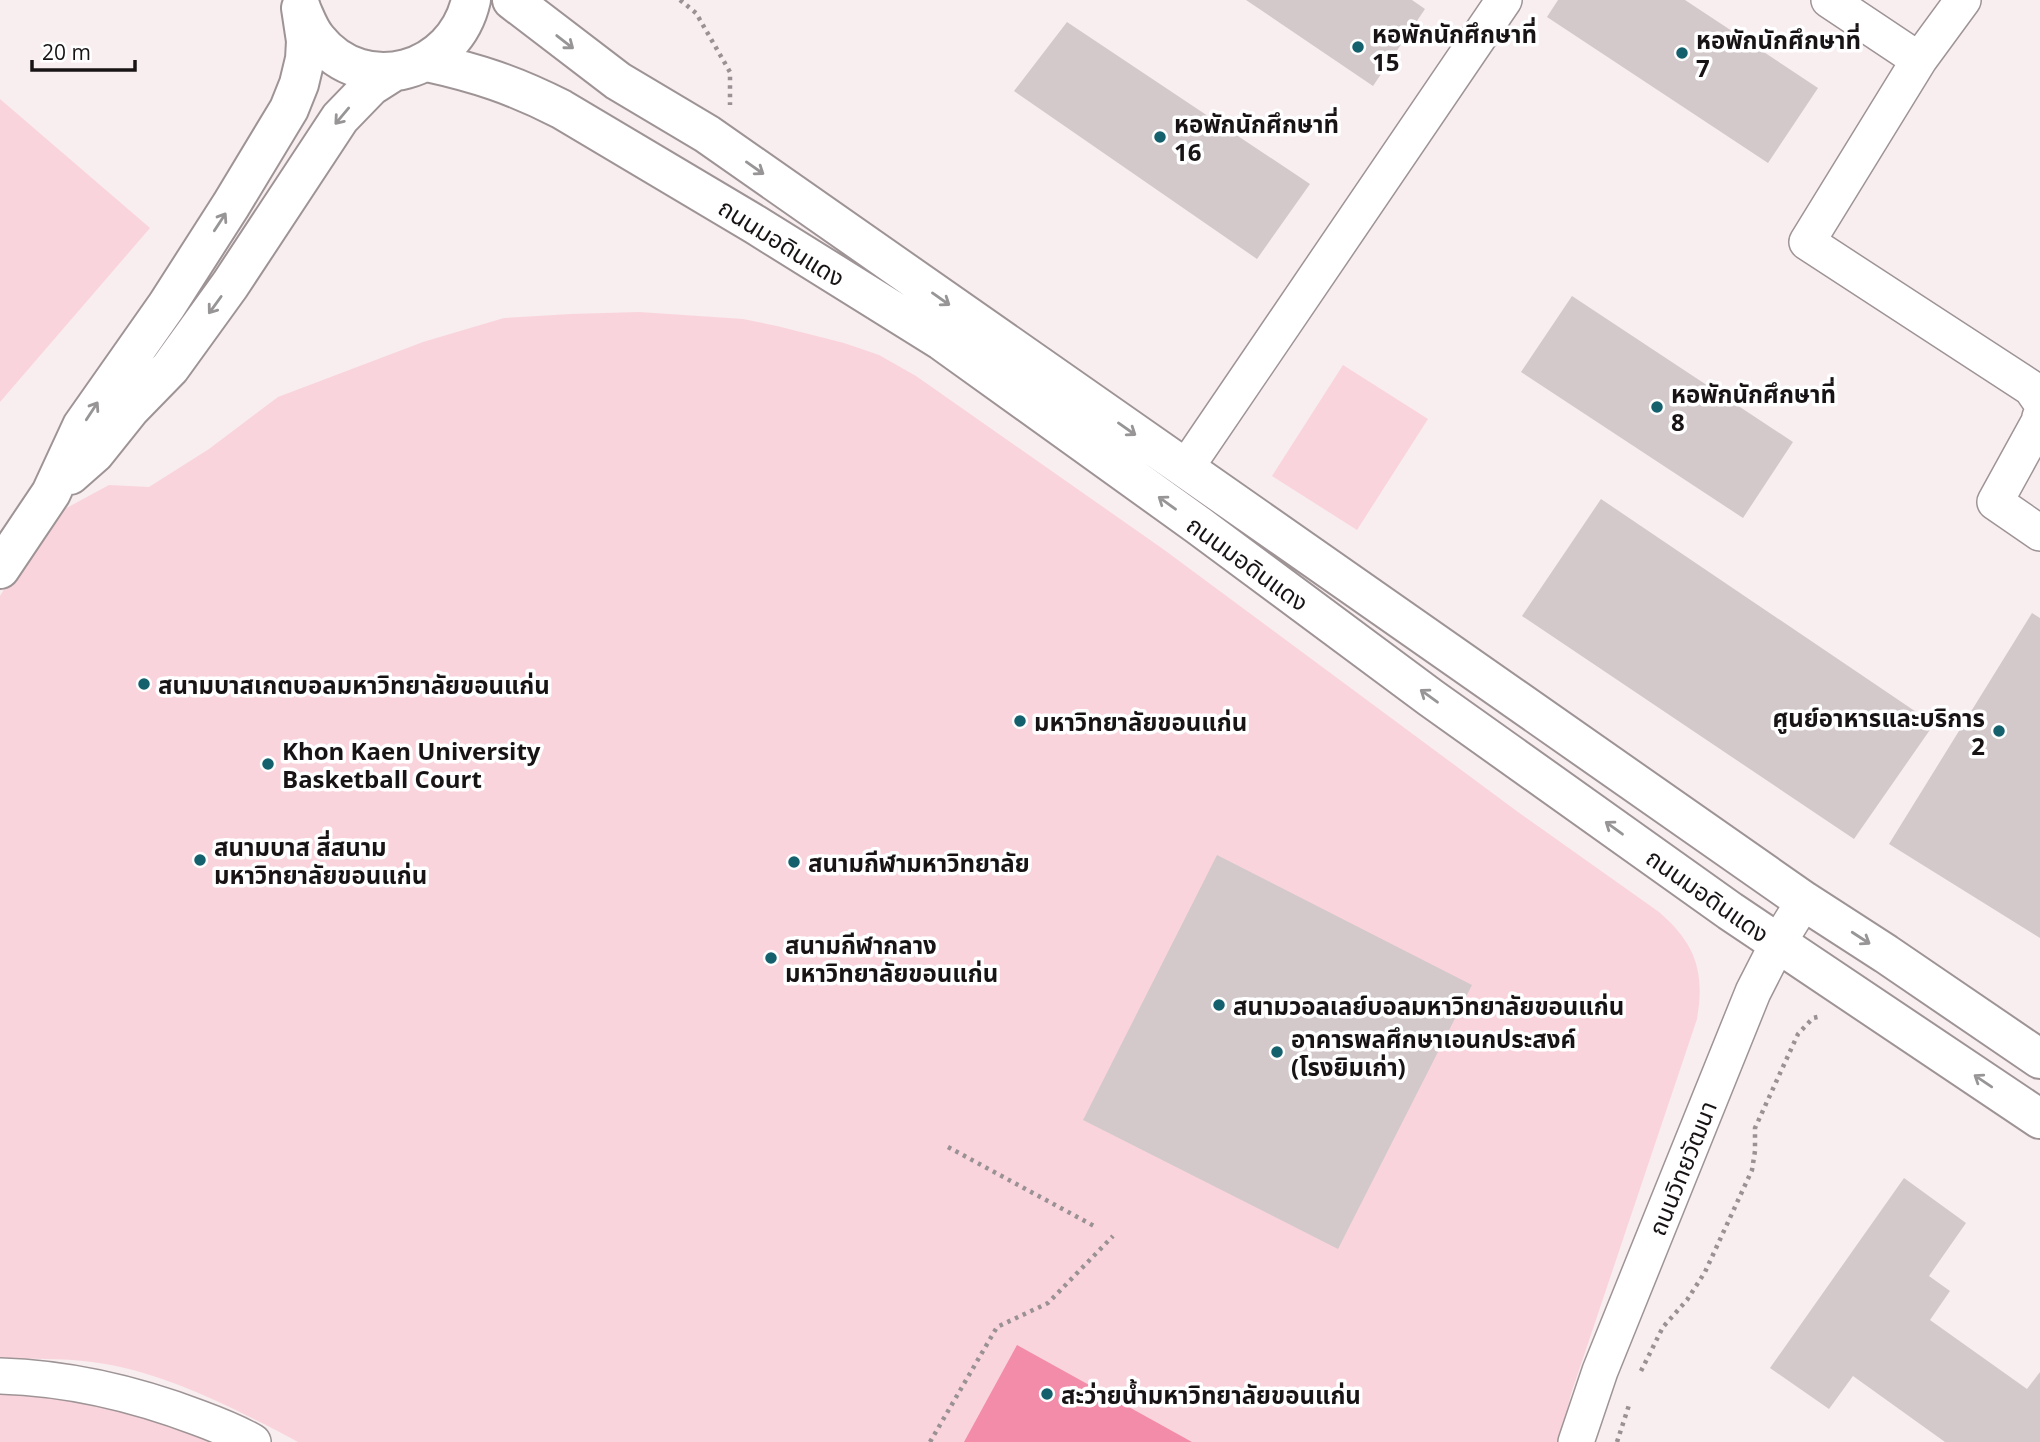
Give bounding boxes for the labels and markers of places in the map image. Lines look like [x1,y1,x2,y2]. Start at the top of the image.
place label: หอพักนักศึกษาที่ 15 [1372,17,1537,78]
place label: หอพักนักศึกษาที่ 7 [1696,23,1861,84]
marker: หอพักนักศึกษาที่ 15 [1350,39,1366,55]
marker: หอพักนักศึกษาที่ 7 [1674,45,1690,61]
place label: หอพักนักศึกษาที่ 16 [1174,107,1339,168]
marker: หอพักนักศึกษาที่ 16 [1152,129,1168,145]
place label: หอพักนักศึกษาที่ 8 [1671,377,1836,438]
marker: หอพักนักศึกษาที่ 8 [1649,399,1665,415]
place label: สนามบาสเกตบอลมหาวิทยาลัยขอนแก่น [158,668,550,701]
marker: สนามบาสเกตบอลมหาวิทยาลัยขอนแก่น [136,676,152,692]
place label: ศูนย์อาหารและบริการ 2 [1773,701,1985,762]
place label: มหาวิทยาลัยขอนแก่น [1034,705,1247,738]
marker: มหาวิทยาลัยขอนแก่น [1012,713,1028,729]
marker: ศูนย์อาหารและบริการ 2 [1991,723,2007,739]
place label: Khon Kaen University Basketball Court [282,734,541,795]
marker: Khon Kaen University Basketball Court [260,756,276,772]
place label: สนามบาส สี่สนาม มหาวิทยาลัยขอนแก่น [214,830,427,891]
place label: สนามกีฬามหาวิทยาลัย [808,846,1030,879]
marker: สนามบาส สี่สนาม มหาวิทยาลัยขอนแก่น [192,852,208,868]
marker: สนามกีฬามหาวิทยาลัย [786,854,802,870]
place label: สนามกีฬากลาง มหาวิทยาลัยขอนแก่น [785,928,998,989]
marker: สนามกีฬากลาง มหาวิทยาลัยขอนแก่น [763,950,779,966]
place label: สนามวอลเลย์บอลมหาวิทยาลัยขอนแก่น [1233,989,1624,1022]
marker: สนามวอลเลย์บอลมหาวิทยาลัยขอนแก่น [1211,997,1227,1013]
place label: อาคารพลศึกษาเอนกประสงค์ (โรงยิมเก่า) [1291,1022,1576,1083]
marker: อาคารพลศึกษาเอนกประสงค์ (โรงยิมเก่า) [1269,1044,1285,1060]
place label: สะว่ายน้ำมหาวิทยาลัยขอนแก่น [1061,1378,1361,1411]
marker: สะว่ายน้ำมหาวิทยาลัยขอนแก่น [1039,1386,1055,1402]

